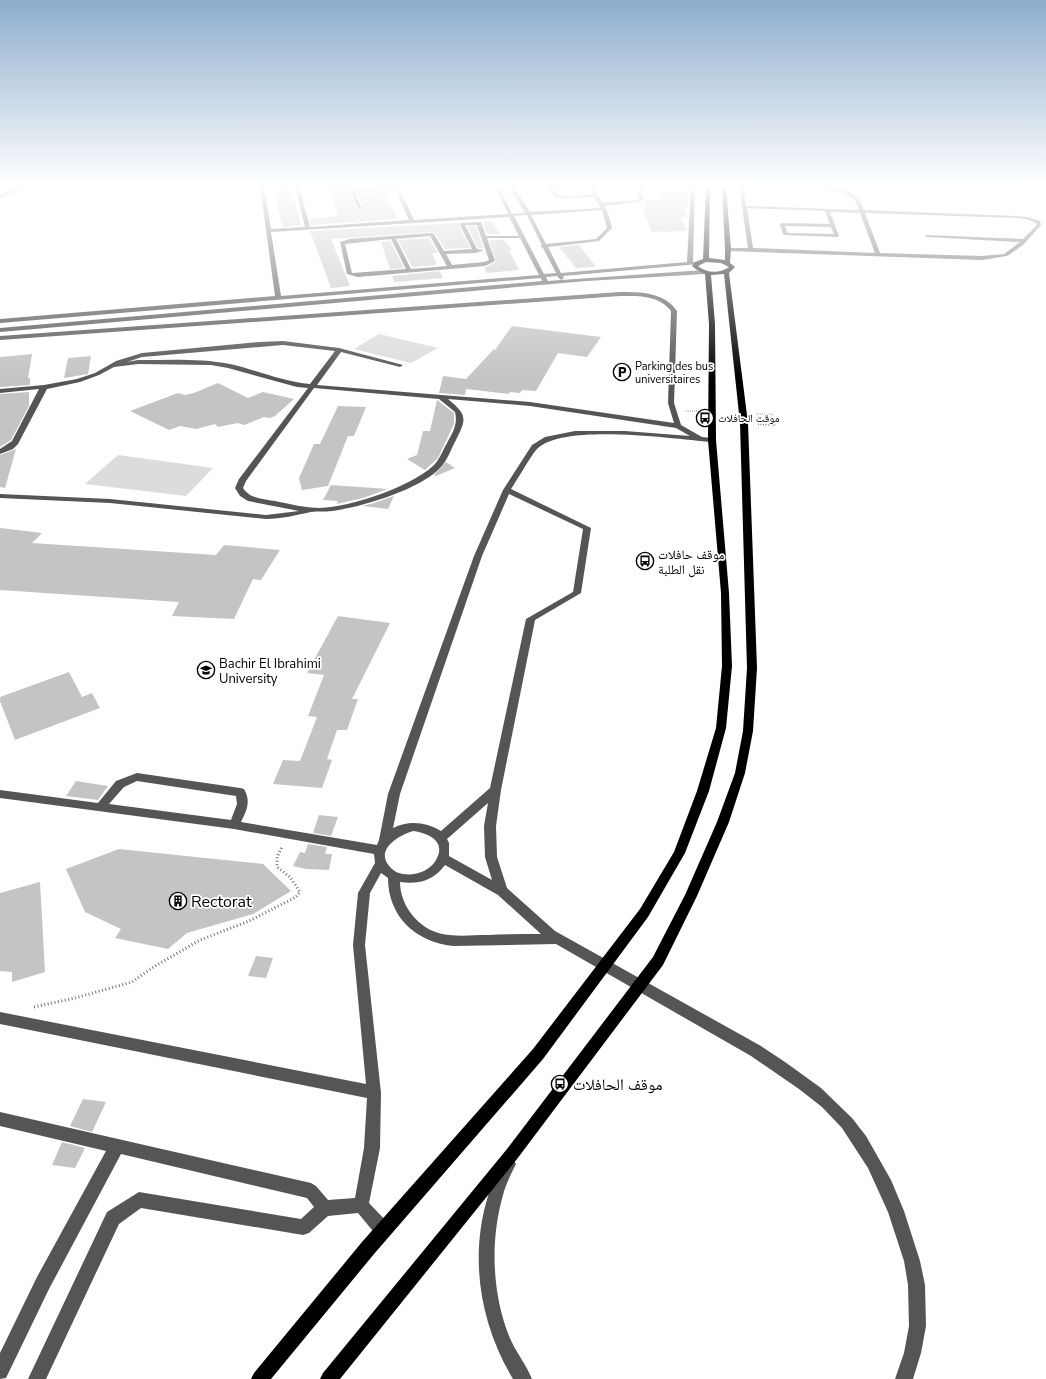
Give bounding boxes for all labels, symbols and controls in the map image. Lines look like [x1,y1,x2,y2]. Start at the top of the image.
place label: Parking des bus universitaires [635,359,713,387]
parking icon: Parking des bus universitaires [612,362,632,382]
bus stop icon: موقت الحافلات [695,408,715,428]
place label: موقت الحافلات [718,411,779,426]
place label: موقف حافلات نقل الطلبة [658,546,724,579]
bus stop icon: موقف حافلات نقل الطلبة [635,551,655,571]
place label: Bachir El Ibrahimi University [219,655,321,688]
school or university icon: Bachir El Ibrahimi University [196,660,216,680]
building icon: Rectorat [168,891,188,911]
place label: Rectorat [191,891,252,913]
bus stop icon: موقف الحافلات [550,1074,570,1094]
place label: موقف الحافلات [573,1074,662,1096]

